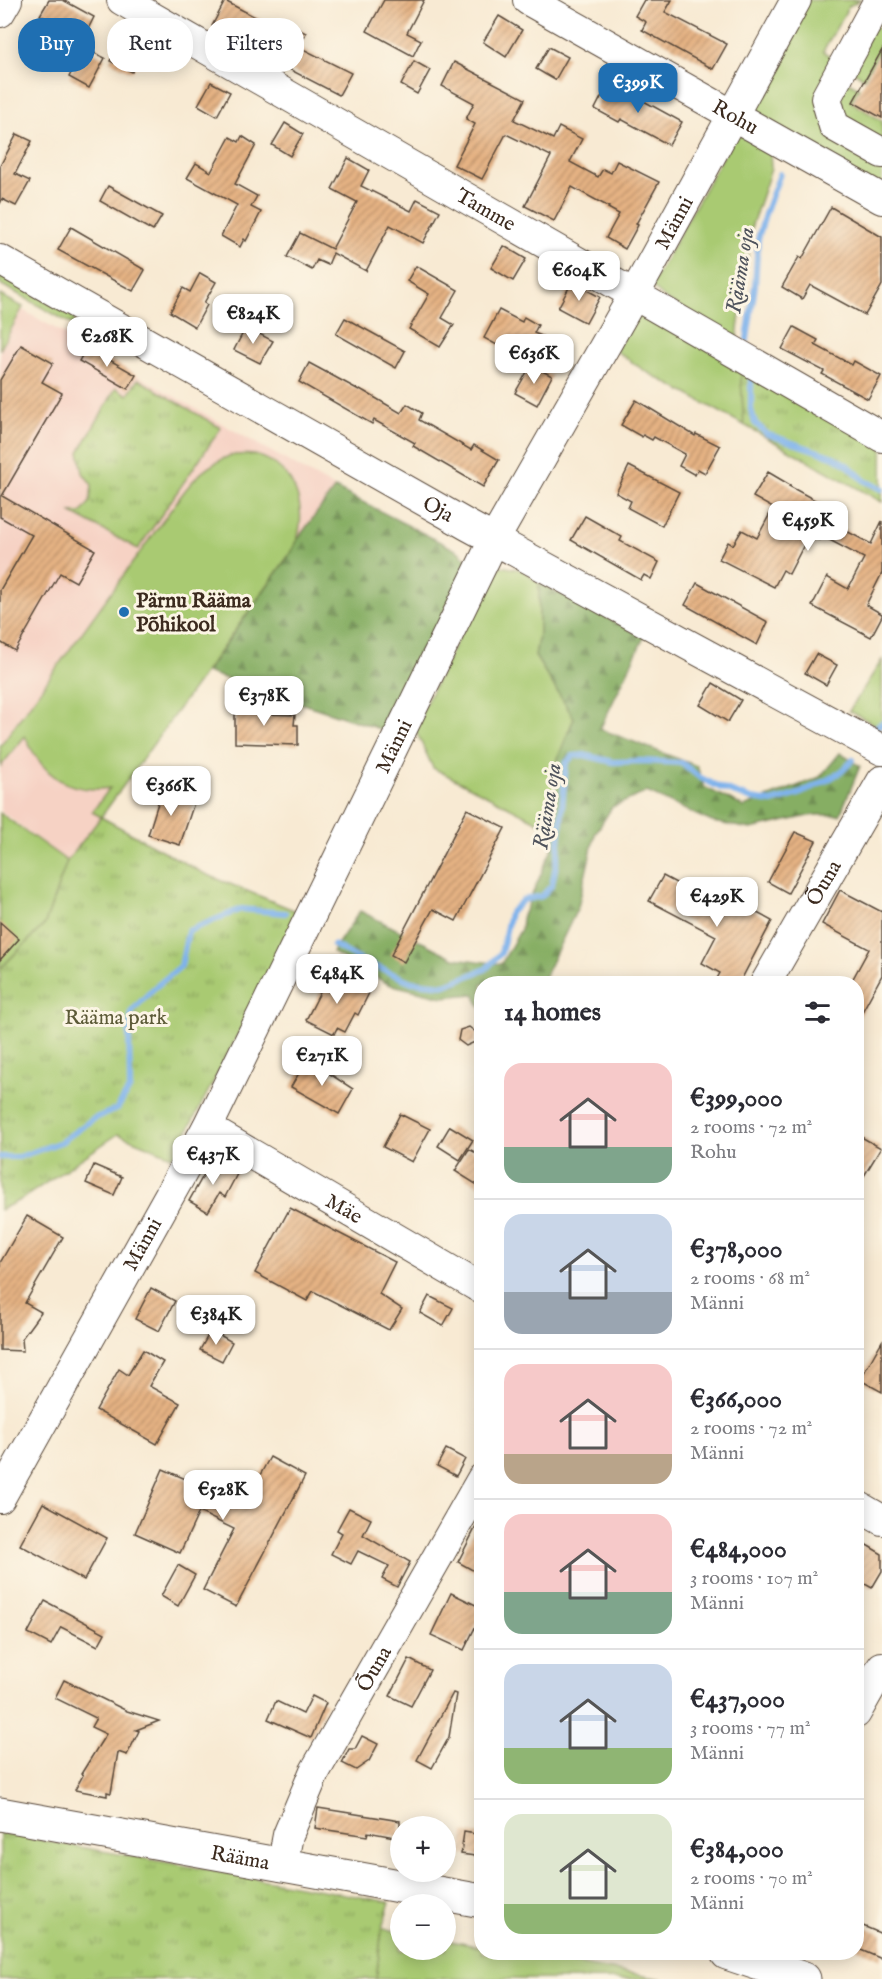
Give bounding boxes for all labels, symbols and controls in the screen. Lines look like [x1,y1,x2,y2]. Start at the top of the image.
chip: Buy [18,18,95,72]
chip: Rent [107,18,193,72]
chip: Filters [205,18,304,72]
pin: €399K [596,63,680,114]
text: €399K [612,70,664,95]
street label: Rohu [707,94,763,142]
street label: Tamme [451,183,520,239]
street label: Männi [650,192,701,255]
water label: Rääma oja [720,225,762,315]
pin: €604K [537,251,621,302]
text: €604K [552,258,606,283]
pin: €824K [211,294,295,345]
text: €824K [226,301,280,326]
pin: €268K [65,317,149,368]
text: €268K [81,324,133,349]
pin: €636K [492,334,576,385]
text: €636K [509,341,559,366]
street label: Oja [417,490,459,530]
pin: €459K [766,501,850,552]
text: €459K [782,508,834,533]
place label: Pärnu Rääma Põhikool [136,588,252,639]
marker: Pärnu Rääma Põhikool [117,605,131,619]
pin: €378K [222,676,306,727]
text: €378K [239,683,289,708]
street label: Männi [370,715,419,778]
water label: Rääma oja [527,761,569,851]
pin: €366K [129,766,213,817]
text: €366K [146,773,196,798]
street label: Õuna [800,855,849,911]
pin: €429K [675,877,759,928]
text: €429K [690,884,744,909]
pin: €484K [295,954,379,1005]
text: €484K [310,961,364,986]
text: 14 homes [504,996,601,1029]
icon: filters [801,996,834,1029]
park label: Rääma park [64,1005,168,1032]
pin: €271K [280,1036,364,1087]
text: €271K [296,1043,348,1068]
text: €399,000 [690,1082,783,1115]
icon: home [552,1087,624,1159]
text: 2 rooms · 72 m² [690,1115,812,1140]
pin: €437K [171,1135,255,1186]
text: Rohu [690,1140,737,1165]
text: €437K [187,1142,239,1167]
street label: Mäe [320,1188,367,1231]
street label: Männi [118,1213,169,1276]
text: €378,000 [690,1233,783,1266]
icon: home [552,1238,624,1310]
text: 2 rooms · 68 m² [690,1266,810,1291]
text: Männi [690,1291,744,1316]
pin: €384K [174,1295,258,1346]
text: €384K [190,1302,242,1327]
text: €366,000 [690,1383,782,1416]
icon: home [552,1388,624,1460]
text: 2 rooms · 72 m² [690,1416,812,1441]
text: Männi [690,1441,744,1466]
pin: €528K [181,1470,265,1521]
text: €528K [198,1477,248,1502]
text: €484,000 [690,1533,787,1566]
icon: home [552,1538,624,1610]
text: 3 rooms · 107 m² [690,1566,818,1591]
text: Männi [690,1591,744,1616]
street label: Õuna [350,1641,399,1697]
text: €437,000 [690,1683,785,1716]
icon: home [552,1688,624,1760]
text: 3 rooms · 77 m² [690,1716,810,1741]
text: Männi [690,1741,744,1766]
map controls [390,1816,456,1960]
button: + [390,1816,456,1882]
text: €384,000 [690,1833,784,1866]
icon: home [552,1838,624,1910]
street label: Rääma [208,1840,272,1878]
text: 2 rooms · 70 m² [690,1866,813,1891]
text: Männi [690,1891,744,1916]
button: − [390,1894,456,1960]

